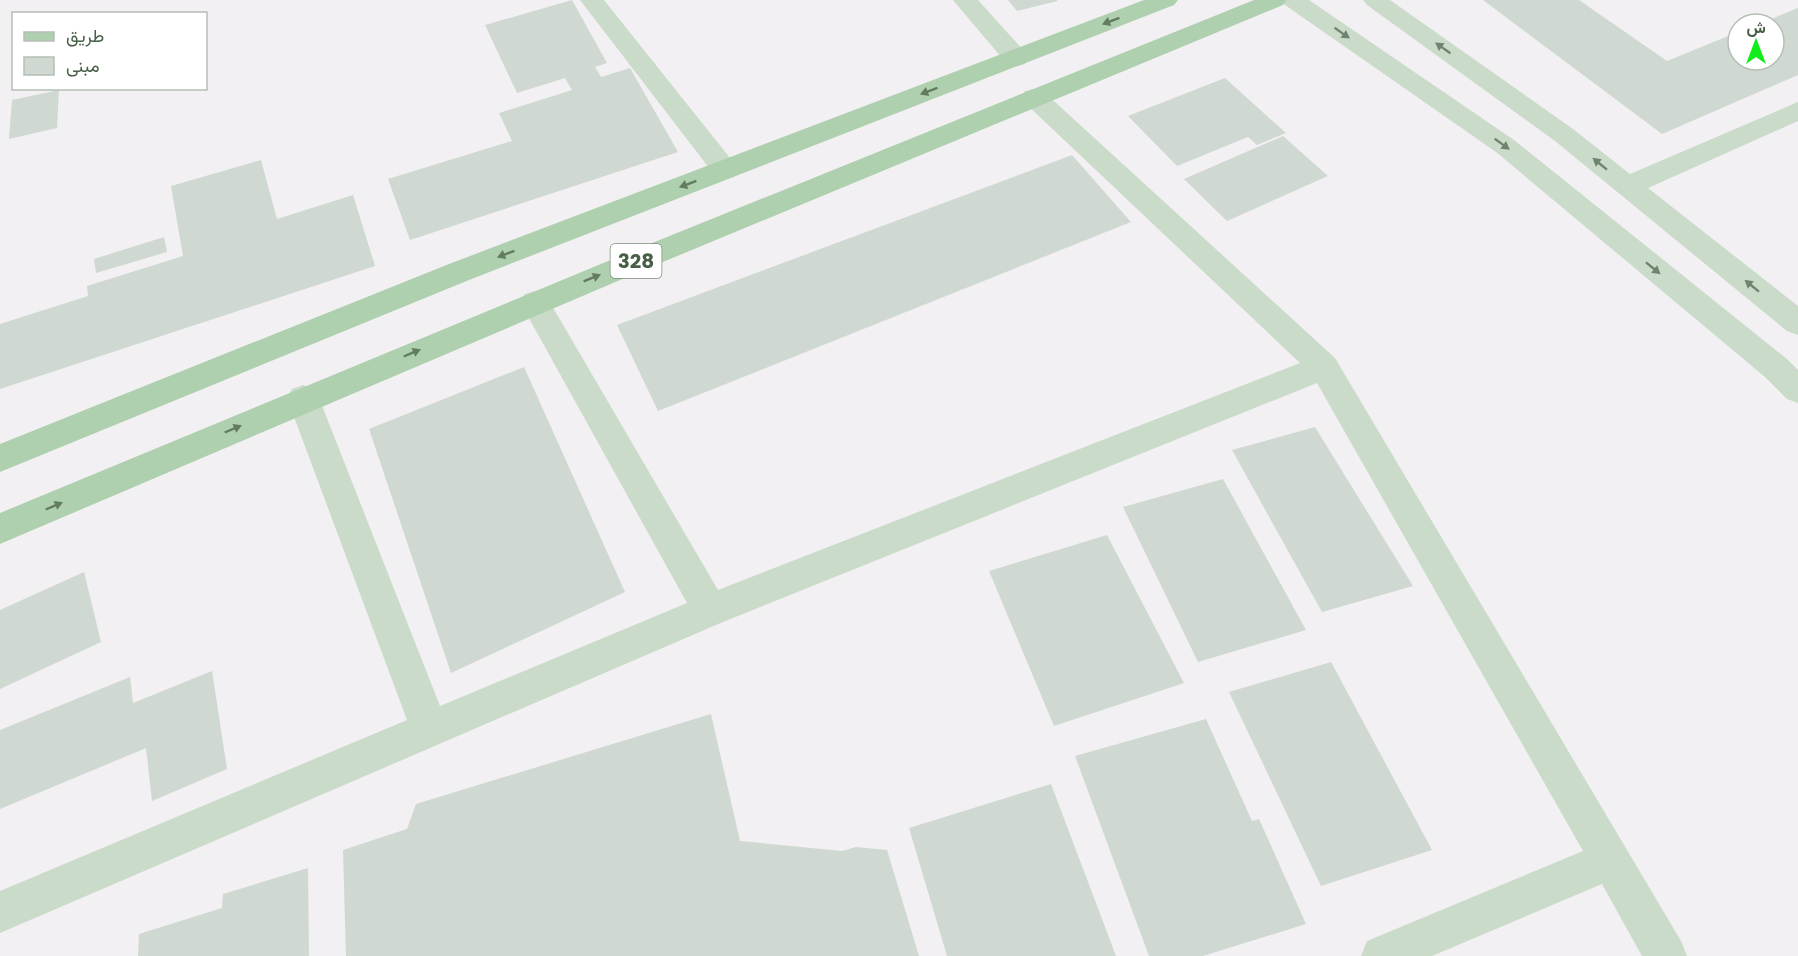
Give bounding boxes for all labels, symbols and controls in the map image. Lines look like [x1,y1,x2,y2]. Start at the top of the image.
legend [12,12,207,90]
north arrow [1726,12,1786,72]
text: ش [1746,16,1766,39]
one-way arrow [1102,17,1120,26]
text: طريق [66,23,104,48]
one-way arrow [1333,27,1349,39]
one-way arrow [1436,43,1451,55]
text: مبنى [66,53,100,78]
one-way arrow [920,87,938,96]
one-way arrow [1494,138,1509,150]
one-way arrow [1592,157,1608,170]
one-way arrow [679,180,697,189]
road number: 328 [610,244,662,278]
one-way arrow [497,250,515,259]
one-way arrow [1645,261,1661,274]
one-way arrow [584,273,602,283]
one-way arrow [1745,280,1760,292]
one-way arrow [404,348,422,358]
one-way arrow [224,424,241,433]
one-way arrow [45,501,63,511]

